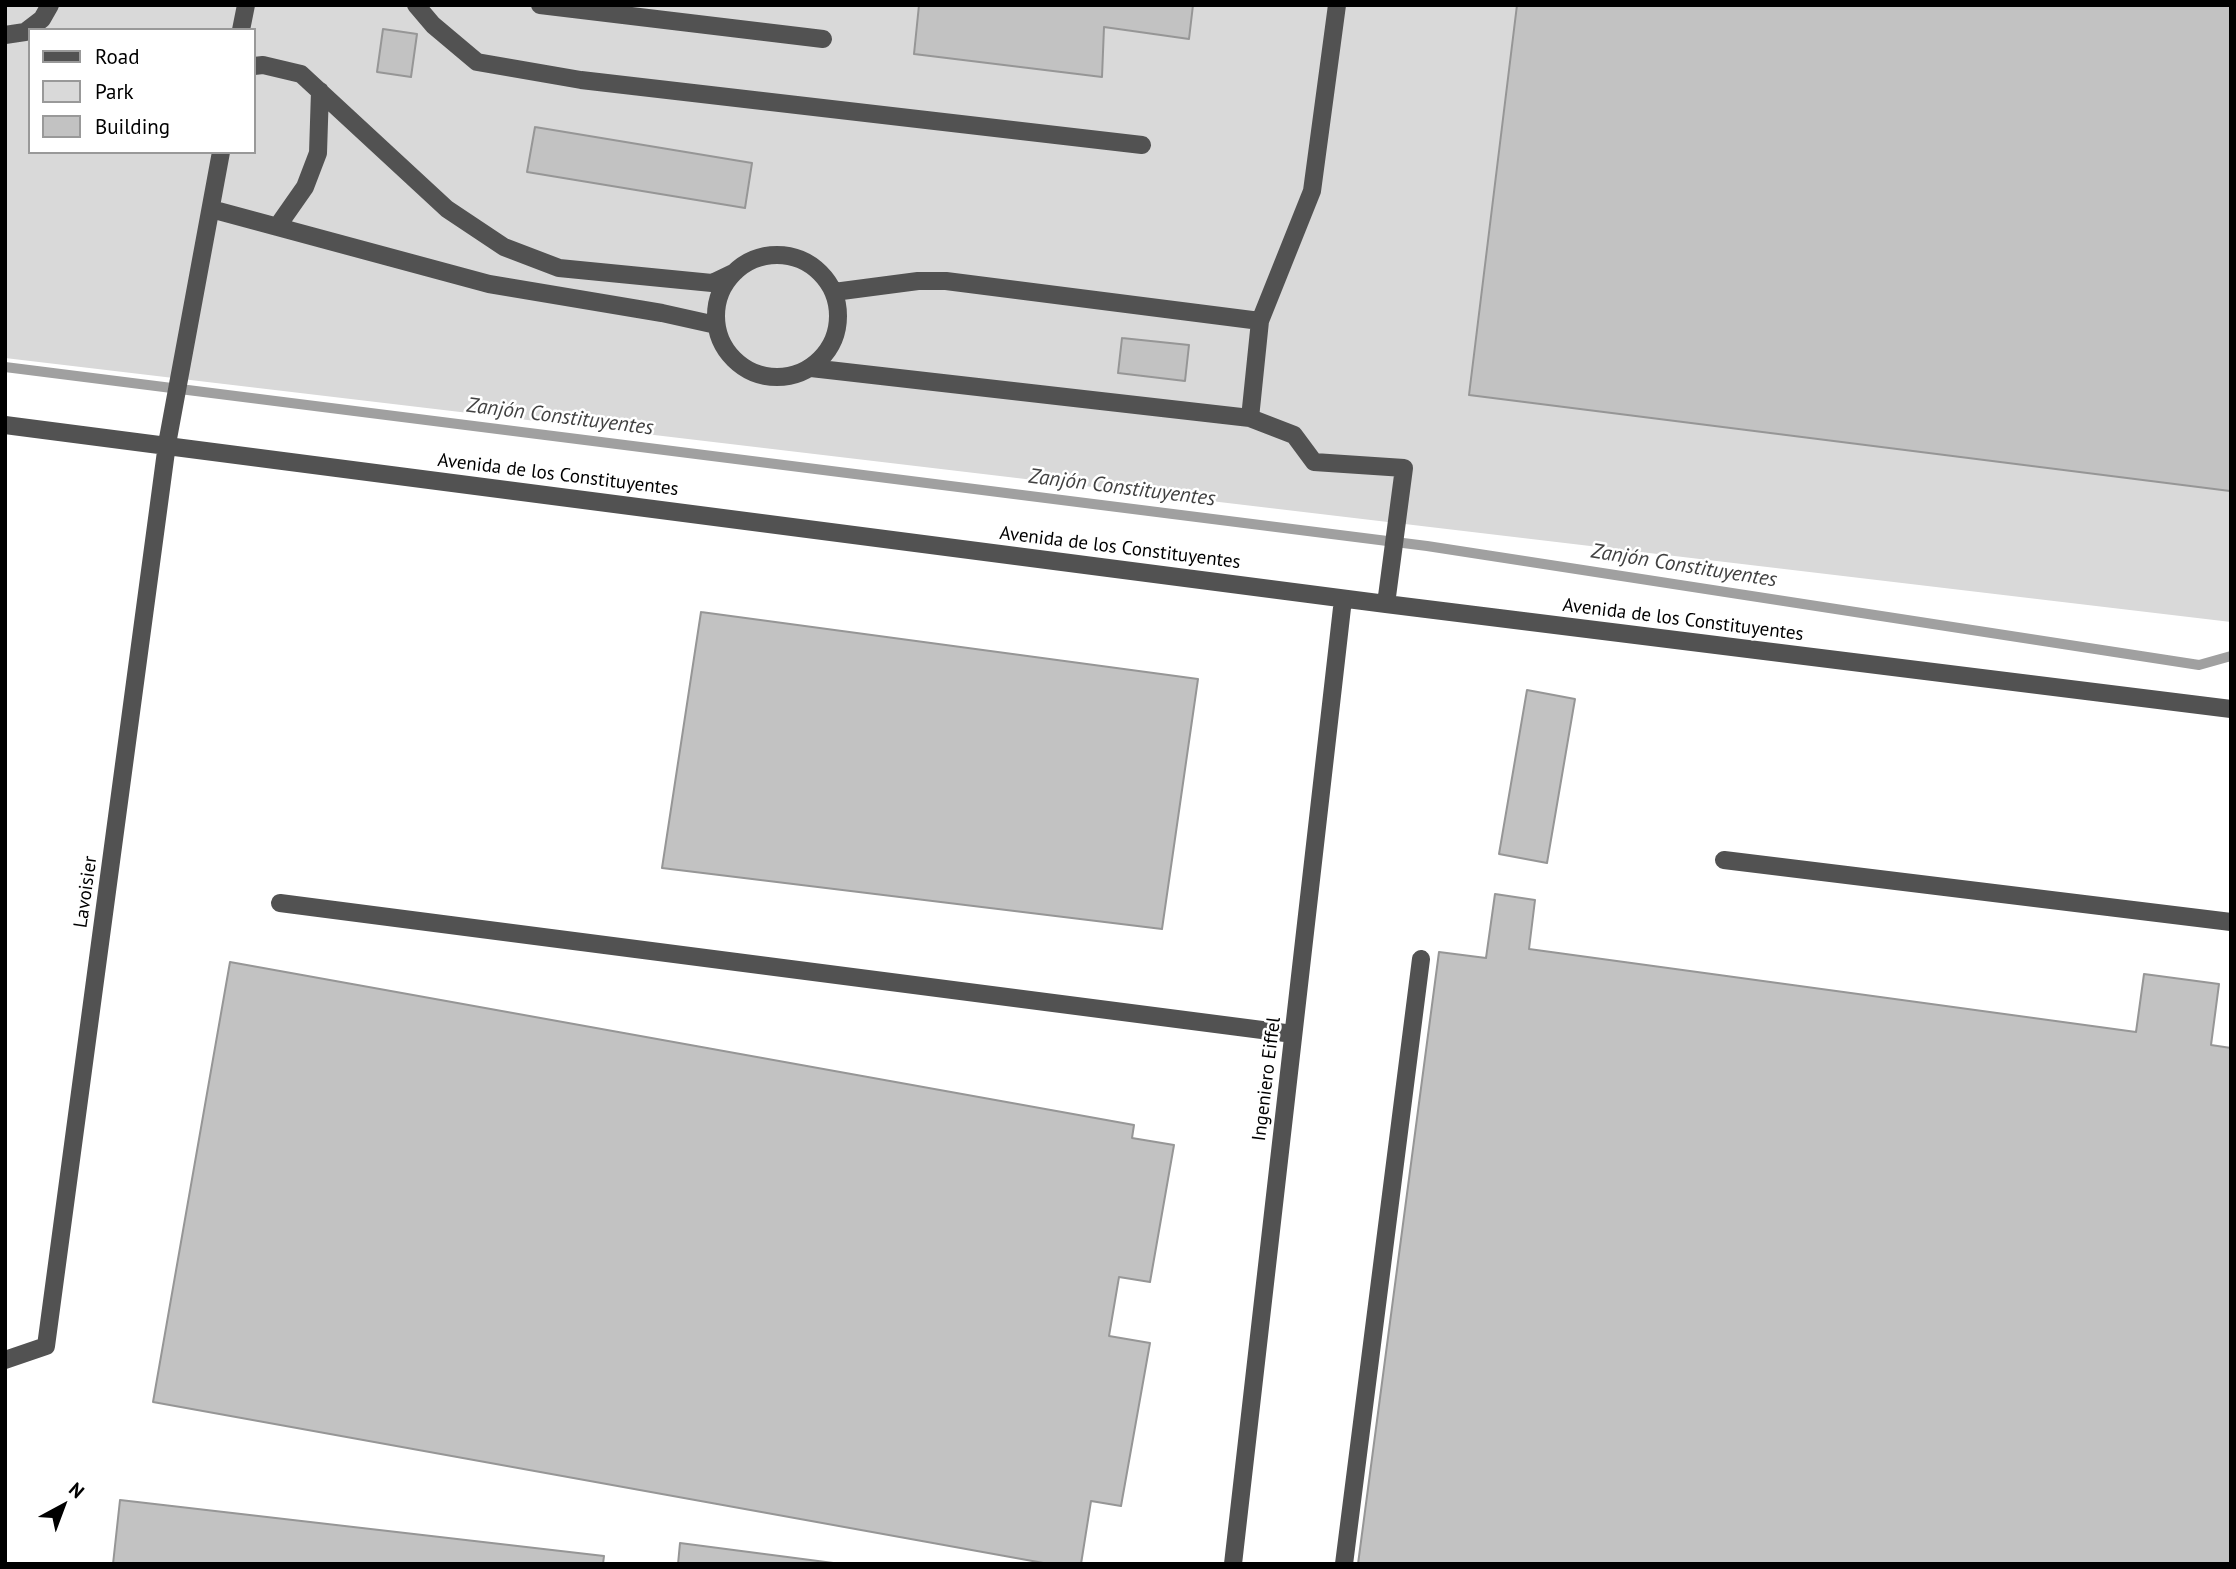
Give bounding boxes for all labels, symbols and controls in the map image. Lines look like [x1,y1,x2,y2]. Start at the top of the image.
legend [28,28,256,154]
text: Road [95,43,139,70]
text: Park [95,78,134,105]
text: Building [95,113,170,140]
water label: Zanjón Constituyentes [465,393,655,441]
street label: Avenida de los Constituyentes [436,449,680,501]
water label: Zanjón Constituyentes [1027,464,1217,512]
street label: Avenida de los Constituyentes [998,522,1242,574]
water label: Zanjón Constituyentes [1589,539,1779,593]
street label: Avenida de los Constituyentes [1561,594,1805,646]
street label: Lavoisier [70,855,102,929]
street label: Ingeniero Eiffel [1248,1016,1286,1142]
north arrow [28,1471,98,1541]
text: N [64,1477,89,1503]

